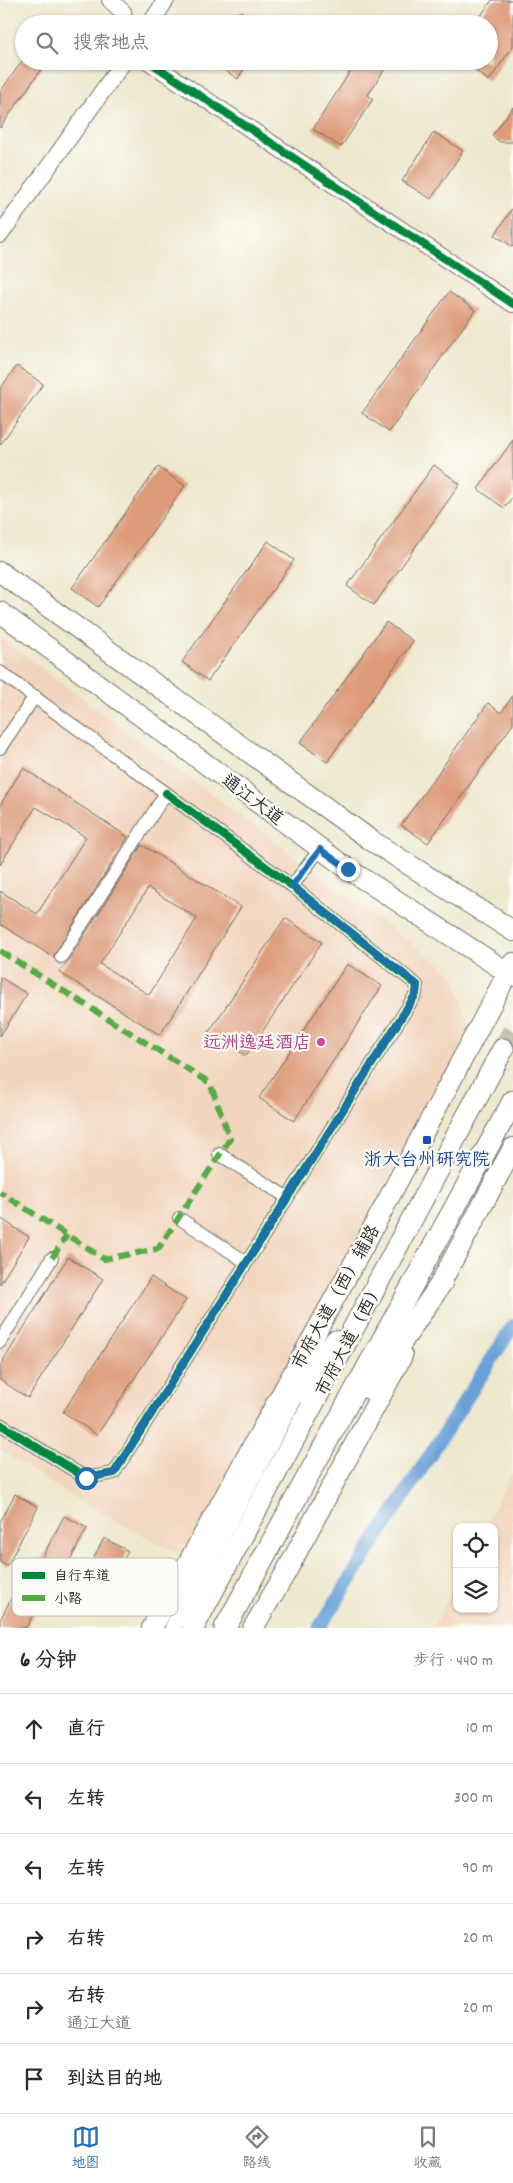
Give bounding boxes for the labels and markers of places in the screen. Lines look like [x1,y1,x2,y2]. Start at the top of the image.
place label: 远洲逸廷酒店 [203,1032,311,1057]
marker: 远洲逸廷酒店 [315,1036,327,1048]
marker: 浙大台州研究院 [421,1134,433,1146]
place label: 浙大台州研究院 [364,1149,490,1174]

